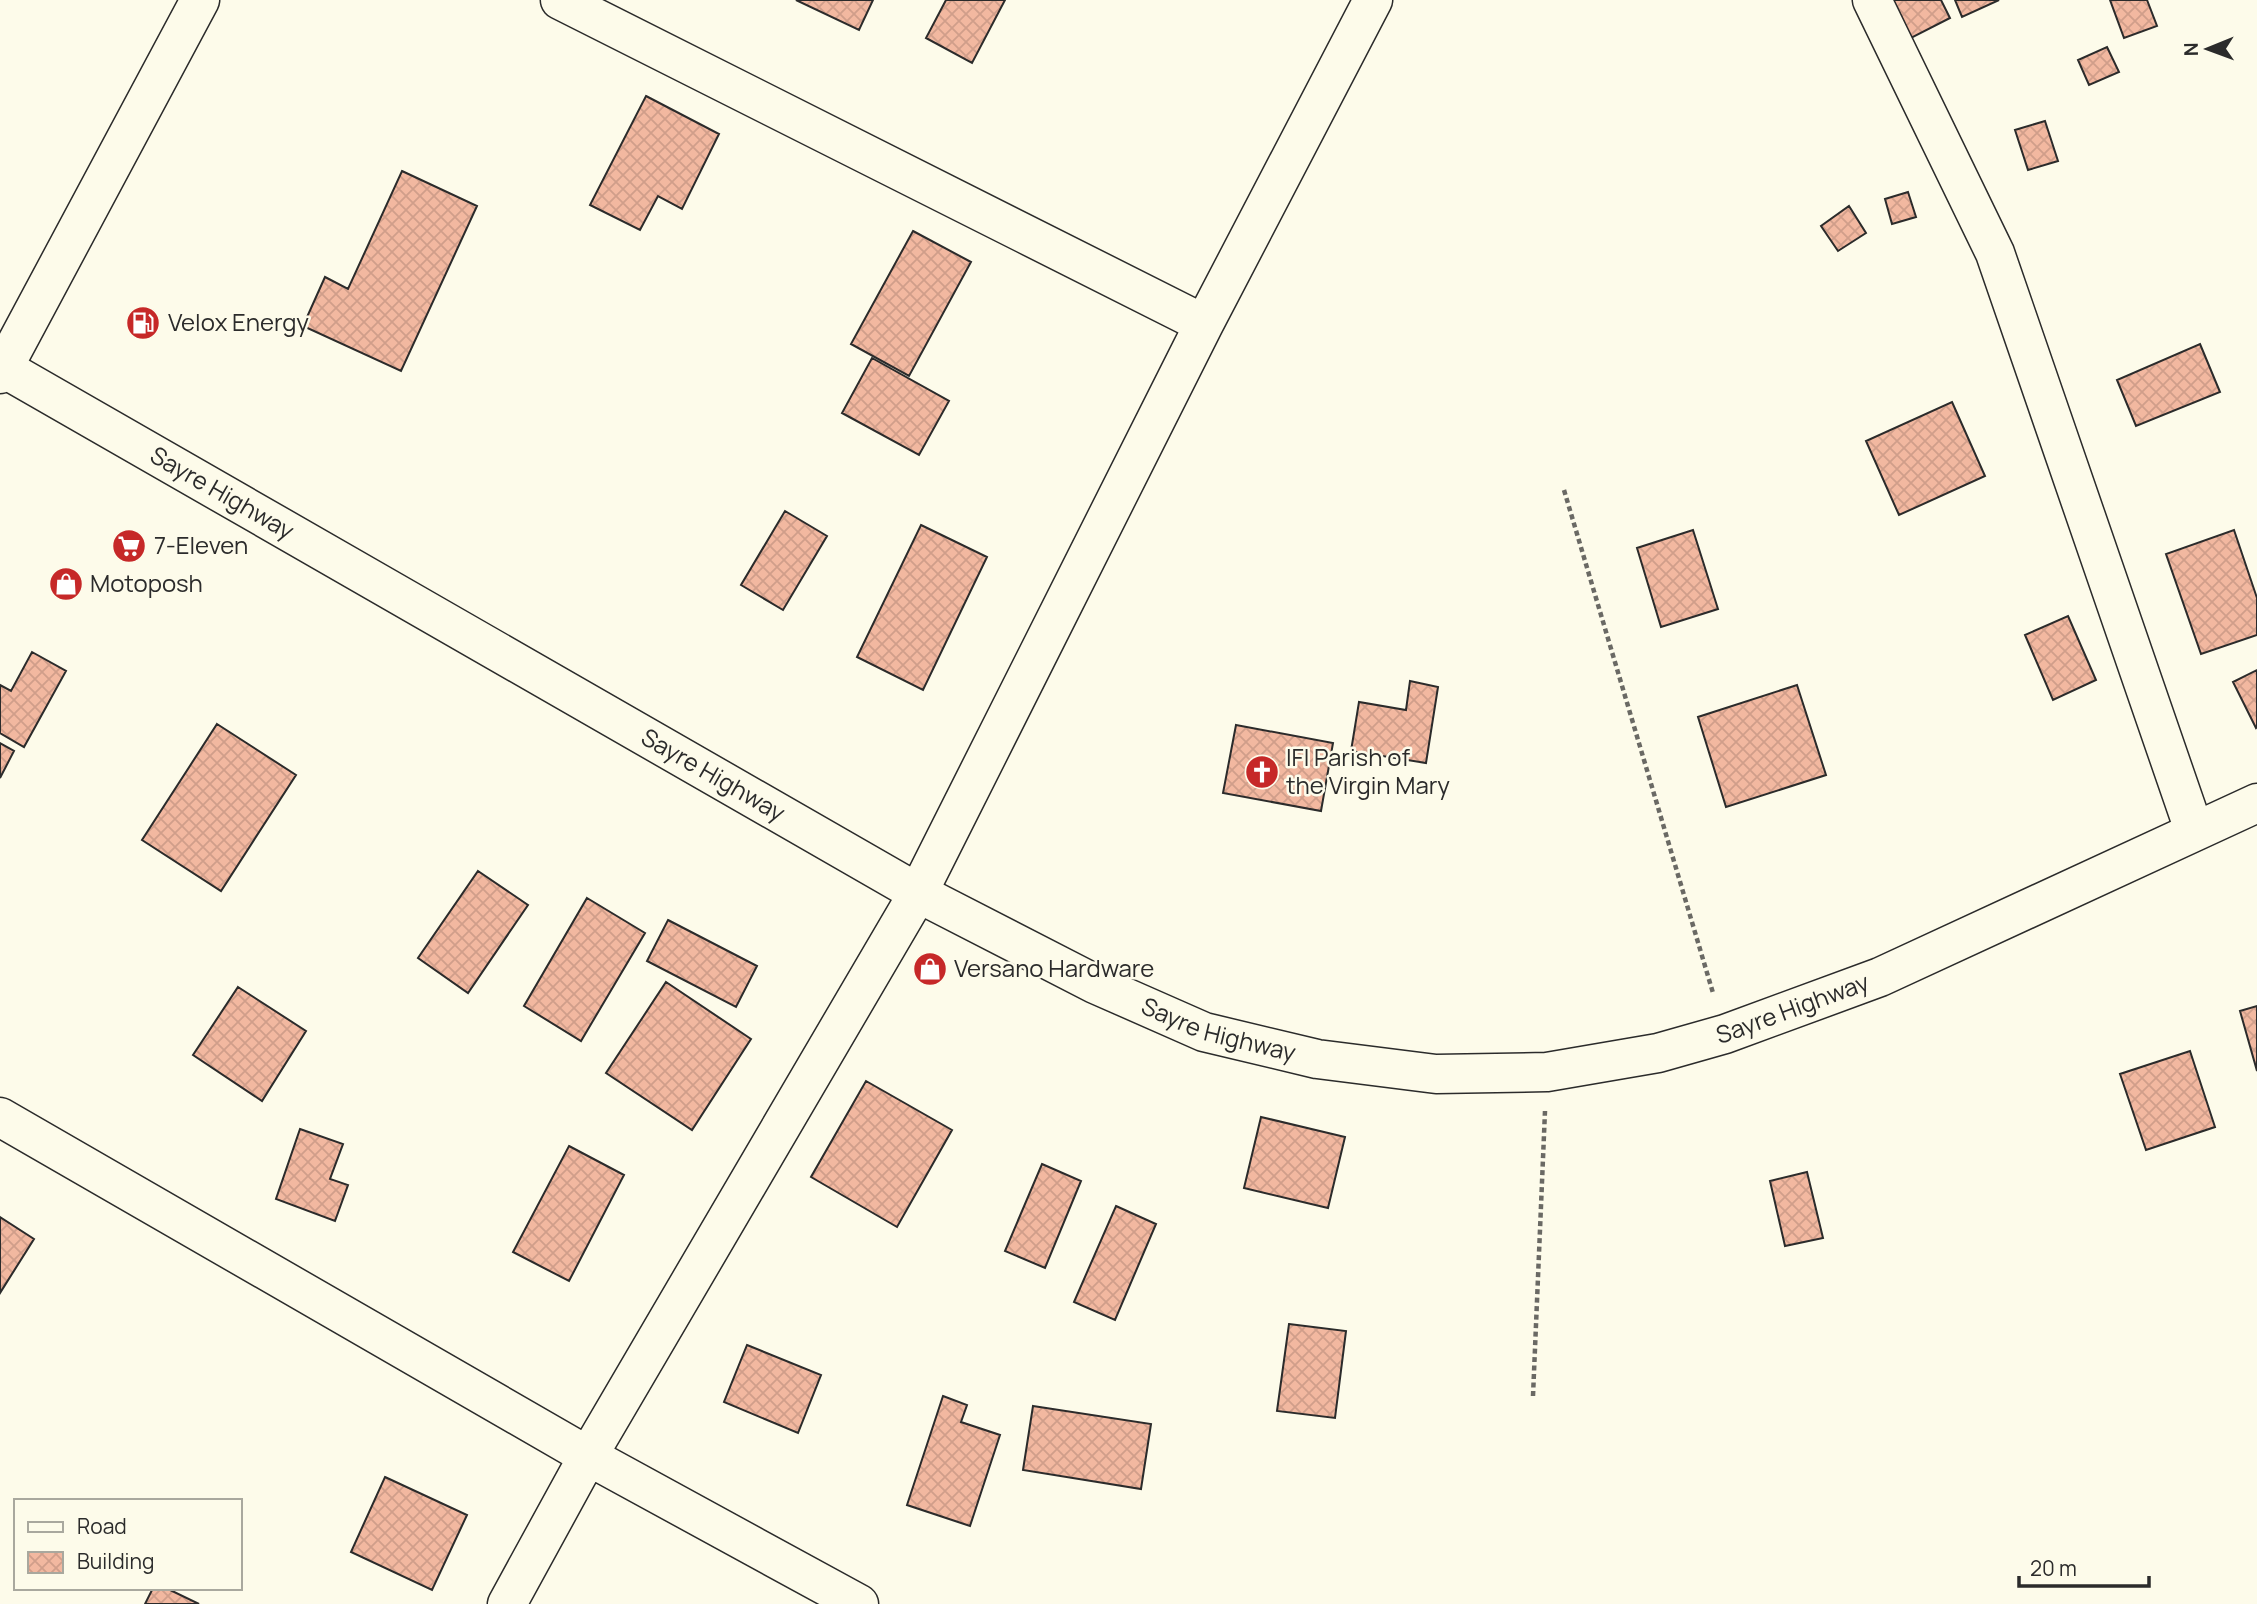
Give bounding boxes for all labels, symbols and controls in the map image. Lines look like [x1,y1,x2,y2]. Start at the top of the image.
north arrow [2173,14,2243,84]
text: N [2178,42,2204,56]
fuel station icon: Velox Energy [124,304,162,342]
place label: Velox Energy [168,305,309,338]
street label: Sayre Highway [145,438,301,547]
supermarket icon: 7-Eleven [110,527,148,565]
place label: 7-Eleven [154,528,248,561]
shop icon: Motoposh [47,565,85,603]
place label: Motoposh [90,566,203,599]
street label: Sayre Highway [636,720,792,828]
place label: IFI Parish of the Virgin Mary [1286,740,1450,801]
church icon: IFI Parish of the Virgin Mary [1243,753,1281,791]
shop icon: Versano Hardware [911,950,949,988]
place label: Versano Hardware [954,951,1154,984]
street label: Sayre Highway [1712,964,1874,1051]
street label: Sayre Highway [1137,988,1300,1068]
legend [14,1499,242,1590]
text: Road [77,1512,127,1540]
scale bar [2019,1544,2148,1588]
text: Building [77,1547,154,1575]
text: 20 m [2030,1554,2077,1582]

